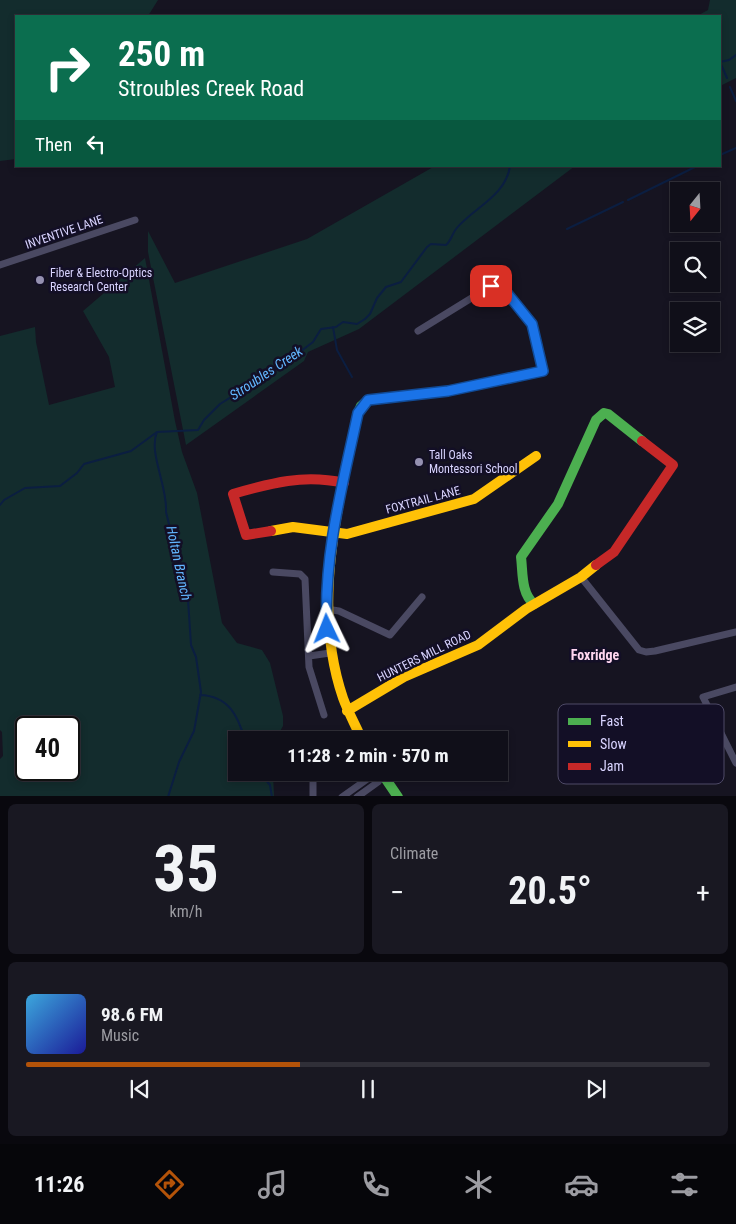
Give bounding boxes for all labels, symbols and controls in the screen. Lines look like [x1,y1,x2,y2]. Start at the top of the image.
text: 250 m [118,34,205,75]
icon: right [35,35,100,100]
text: Stroubles Creek Road [118,76,304,101]
icon: left [82,130,110,158]
text: Then [35,133,72,156]
north arrow [670,182,720,232]
map controls [670,182,720,352]
street label: INVENTIVE LANE [23,212,105,252]
button: search [670,242,720,292]
pin [470,265,512,307]
place label: Fiber & Electro-Optics Research Center [50,266,152,294]
icon: arrive [477,272,505,300]
marker: Fiber & Electro-Optics Research Center [34,274,46,286]
button: layers [670,302,720,352]
water label: Stroubles Creek [226,342,306,403]
place label: Tall Oaks Montessori School [429,448,518,476]
marker: Tall Oaks Montessori School [413,456,425,468]
street label: FOXTRAIL LANE [384,483,462,517]
water label: Holtan Branch [163,524,195,602]
position arrow [300,602,352,654]
street label: HUNTERS MILL ROAD [375,627,473,685]
district label: Foxridge [571,647,620,663]
legend [558,704,724,784]
text: Fast [600,713,624,729]
speed limit sign: 40 [15,716,80,781]
text: Slow [600,736,627,752]
text: 11:28 · 2 min · 570 m [287,744,449,767]
text: Jam [600,758,624,774]
text: 35 [153,831,219,907]
text: Climate [390,844,438,863]
text: 20.5° [508,869,592,913]
text: − [390,876,404,909]
text: + [696,876,710,909]
text: km/h [170,902,202,921]
text: 98.6 FM [101,1003,163,1026]
text: Music [101,1026,139,1045]
icon: previous [126,1075,154,1103]
icon: pause [354,1075,382,1103]
icon: next [582,1075,610,1103]
icon: directions [152,1167,187,1202]
icon: music [255,1167,290,1202]
icon: phone [358,1167,393,1202]
icon: climate [461,1167,496,1202]
icon: car [564,1167,599,1202]
icon: filters [667,1167,702,1202]
text: 11:26 [34,1172,84,1197]

